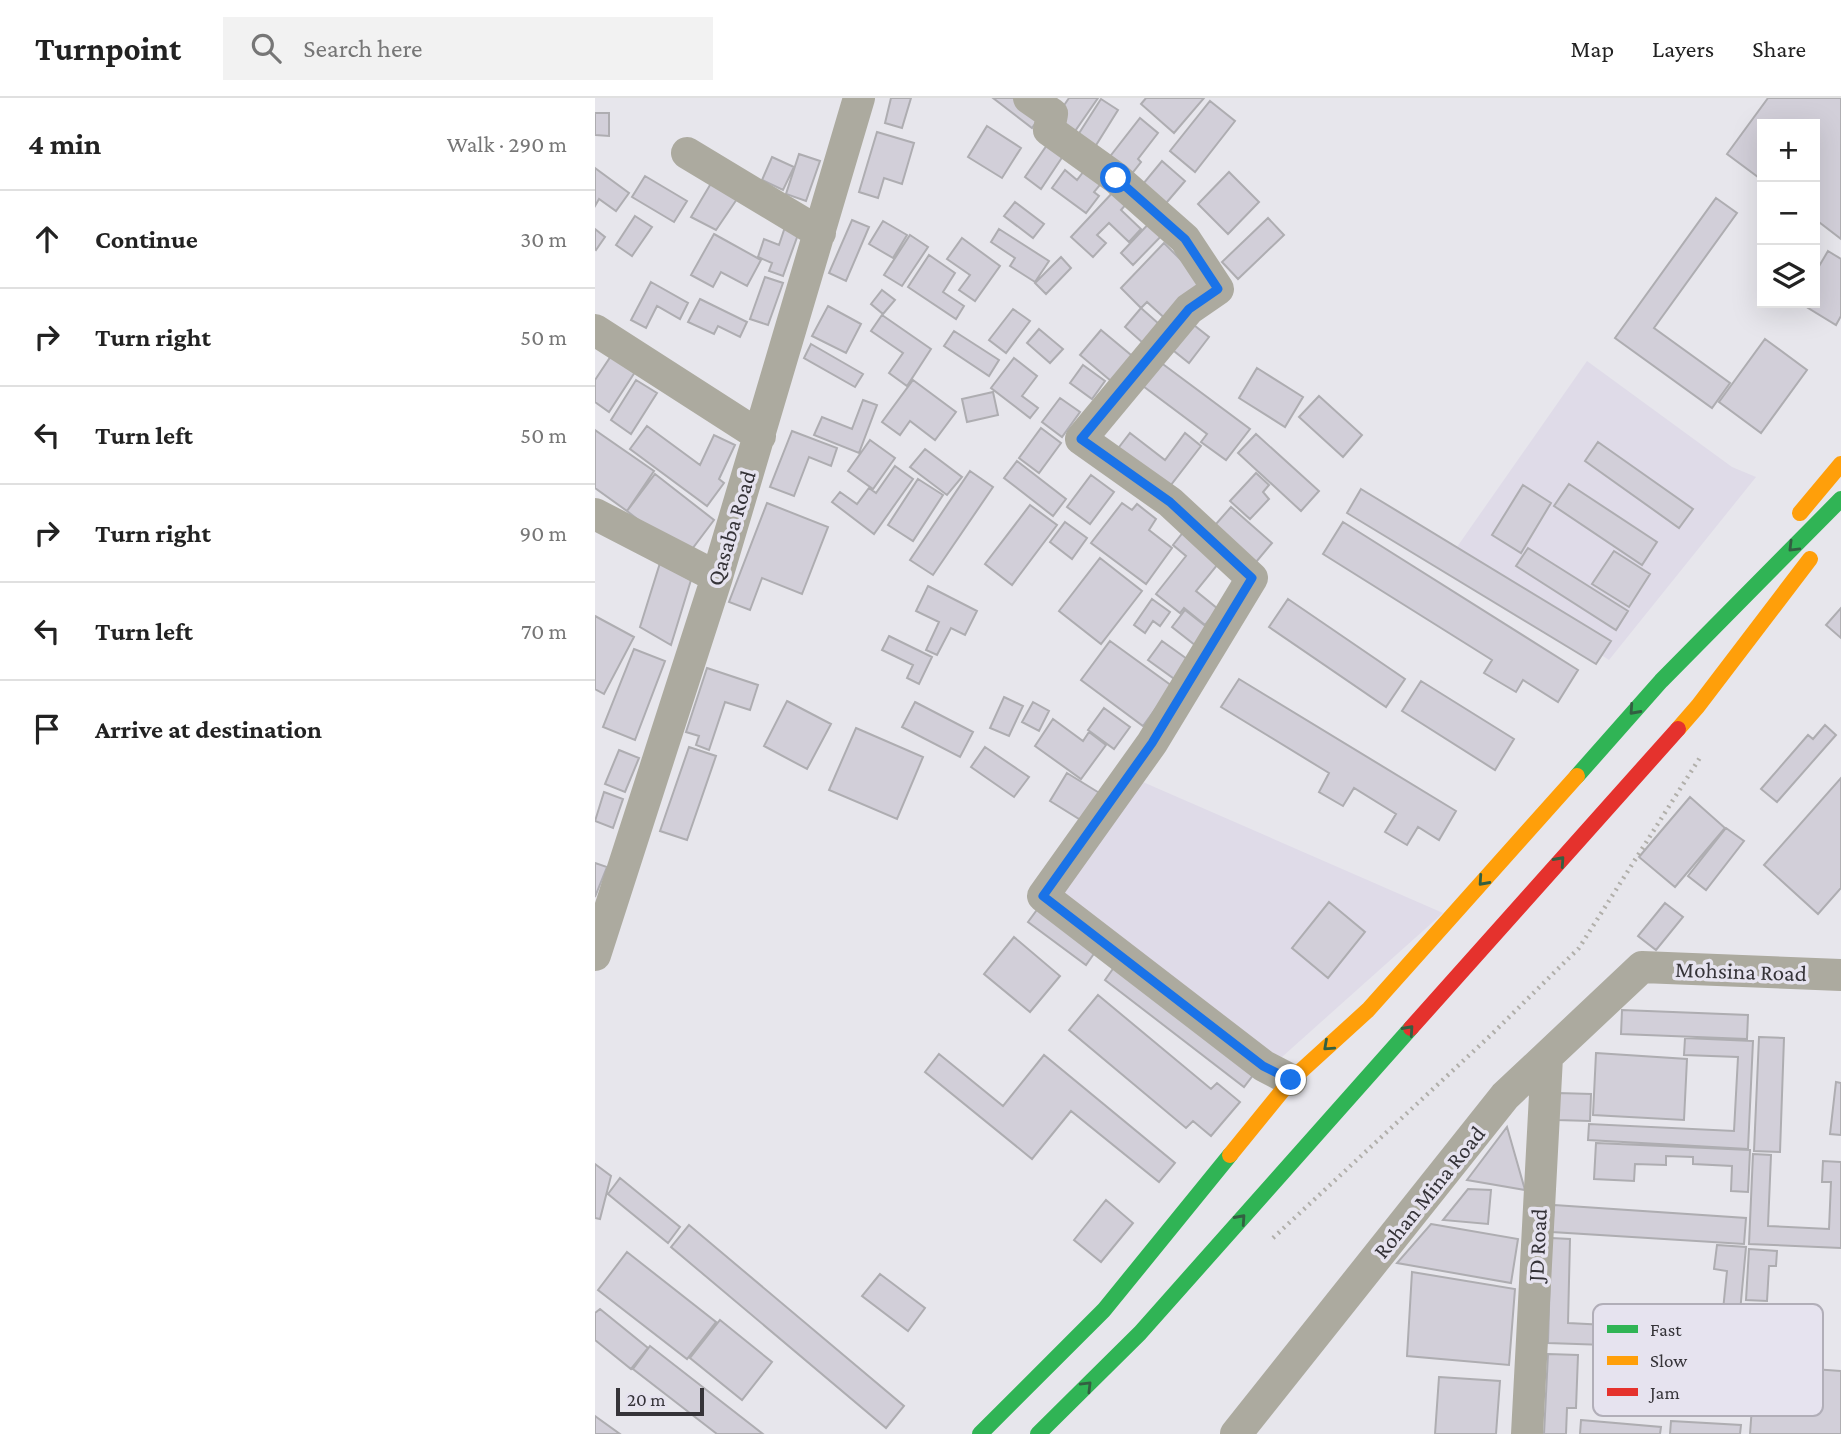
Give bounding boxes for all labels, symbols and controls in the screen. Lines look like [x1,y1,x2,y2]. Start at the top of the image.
search box [223,17,713,80]
icon: search [247,29,285,67]
text: Turnpoint [35,30,181,67]
text: Search here [303,34,423,63]
text: Map [1570,35,1614,62]
text: Layers [1652,35,1714,62]
text: Share [1752,35,1806,62]
map controls [1757,119,1820,308]
button: + [1757,119,1820,182]
text: 4 min [28,127,101,160]
text: Walk · 290 m [447,131,567,157]
route start [1100,162,1131,193]
button: − [1757,182,1820,245]
icon: ahead [28,220,66,258]
text: Continue [95,225,198,254]
text: 30 m [520,226,567,252]
button: layers [1757,245,1820,308]
icon: right [28,318,66,356]
text: Turn right [95,323,211,352]
text: 50 m [520,324,567,350]
icon: left [28,416,66,454]
text: Turn left [95,421,193,450]
text: 50 m [520,422,567,448]
street label: Qasaba Road [701,467,761,589]
icon: right [28,514,66,552]
text: Turn right [95,519,211,548]
text: 90 m [520,520,567,546]
one-way arrow [1788,539,1801,552]
icon: left [28,612,66,650]
text: Turn left [95,617,193,646]
text: 70 m [521,618,567,644]
one-way arrow [1630,702,1642,715]
icon: arrive [28,710,66,748]
text: Arrive at destination [95,715,322,744]
one-way arrow [1552,856,1564,869]
one-way arrow [1479,872,1491,885]
street label: Mohsina Road [1675,956,1807,986]
one-way arrow [1401,1026,1413,1039]
one-way arrow [1323,1038,1336,1051]
route end [1275,1064,1306,1095]
street label: Rohan Mina Road [1368,1121,1490,1263]
street label: JD Road [1522,1208,1552,1284]
one-way arrow [1233,1214,1245,1227]
legend [1593,1304,1823,1416]
text: Fast [1650,1319,1682,1340]
text: Slow [1650,1350,1687,1371]
one-way arrow [1078,1381,1091,1394]
text: Jam [1648,1382,1680,1403]
scale bar [616,1385,703,1417]
text: 20 m [627,1389,666,1410]

